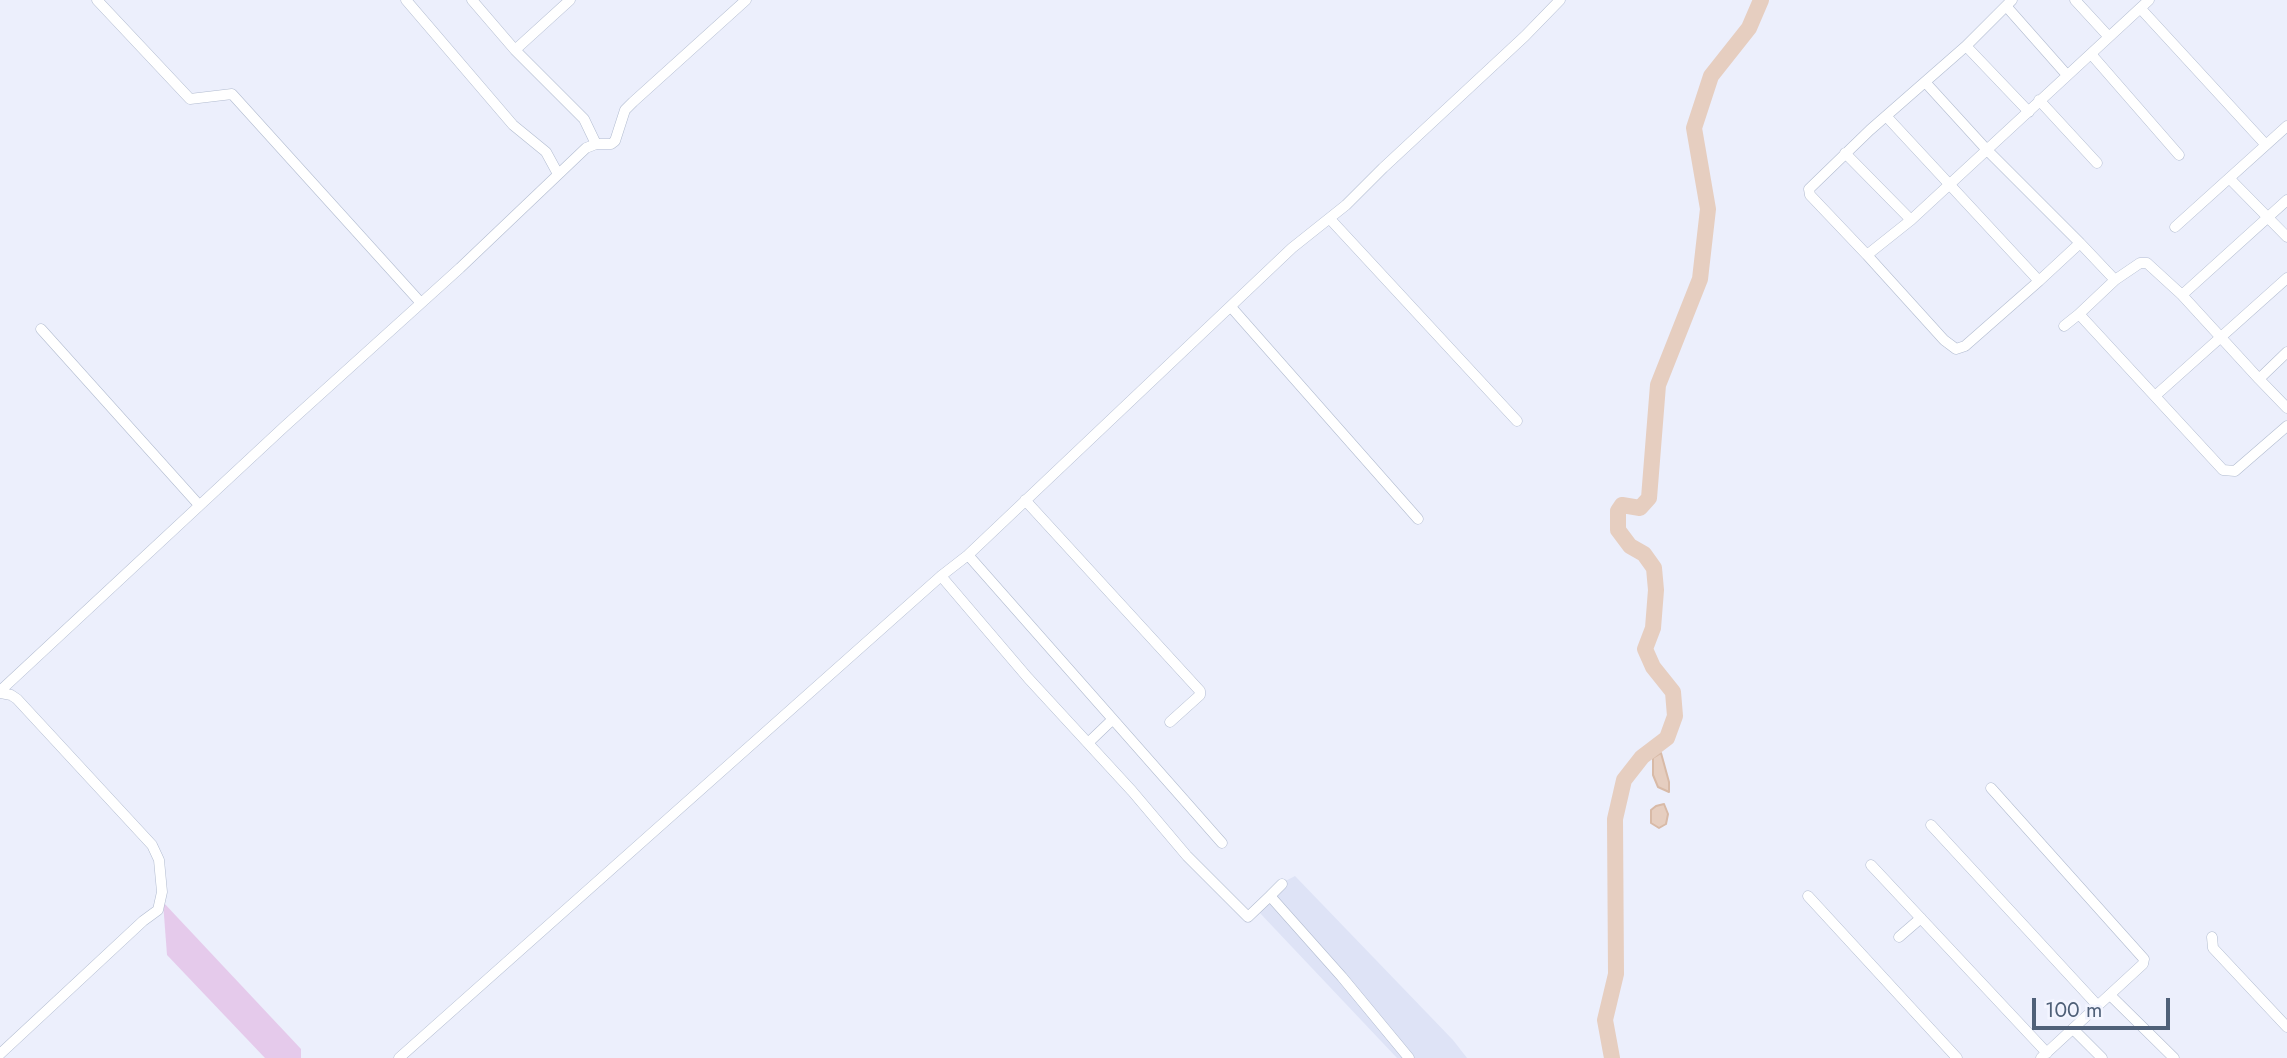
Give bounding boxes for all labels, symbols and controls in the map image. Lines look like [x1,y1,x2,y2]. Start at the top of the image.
scale bar [2035,984,2173,1028]
text: 100 m [2045,995,2102,1025]

